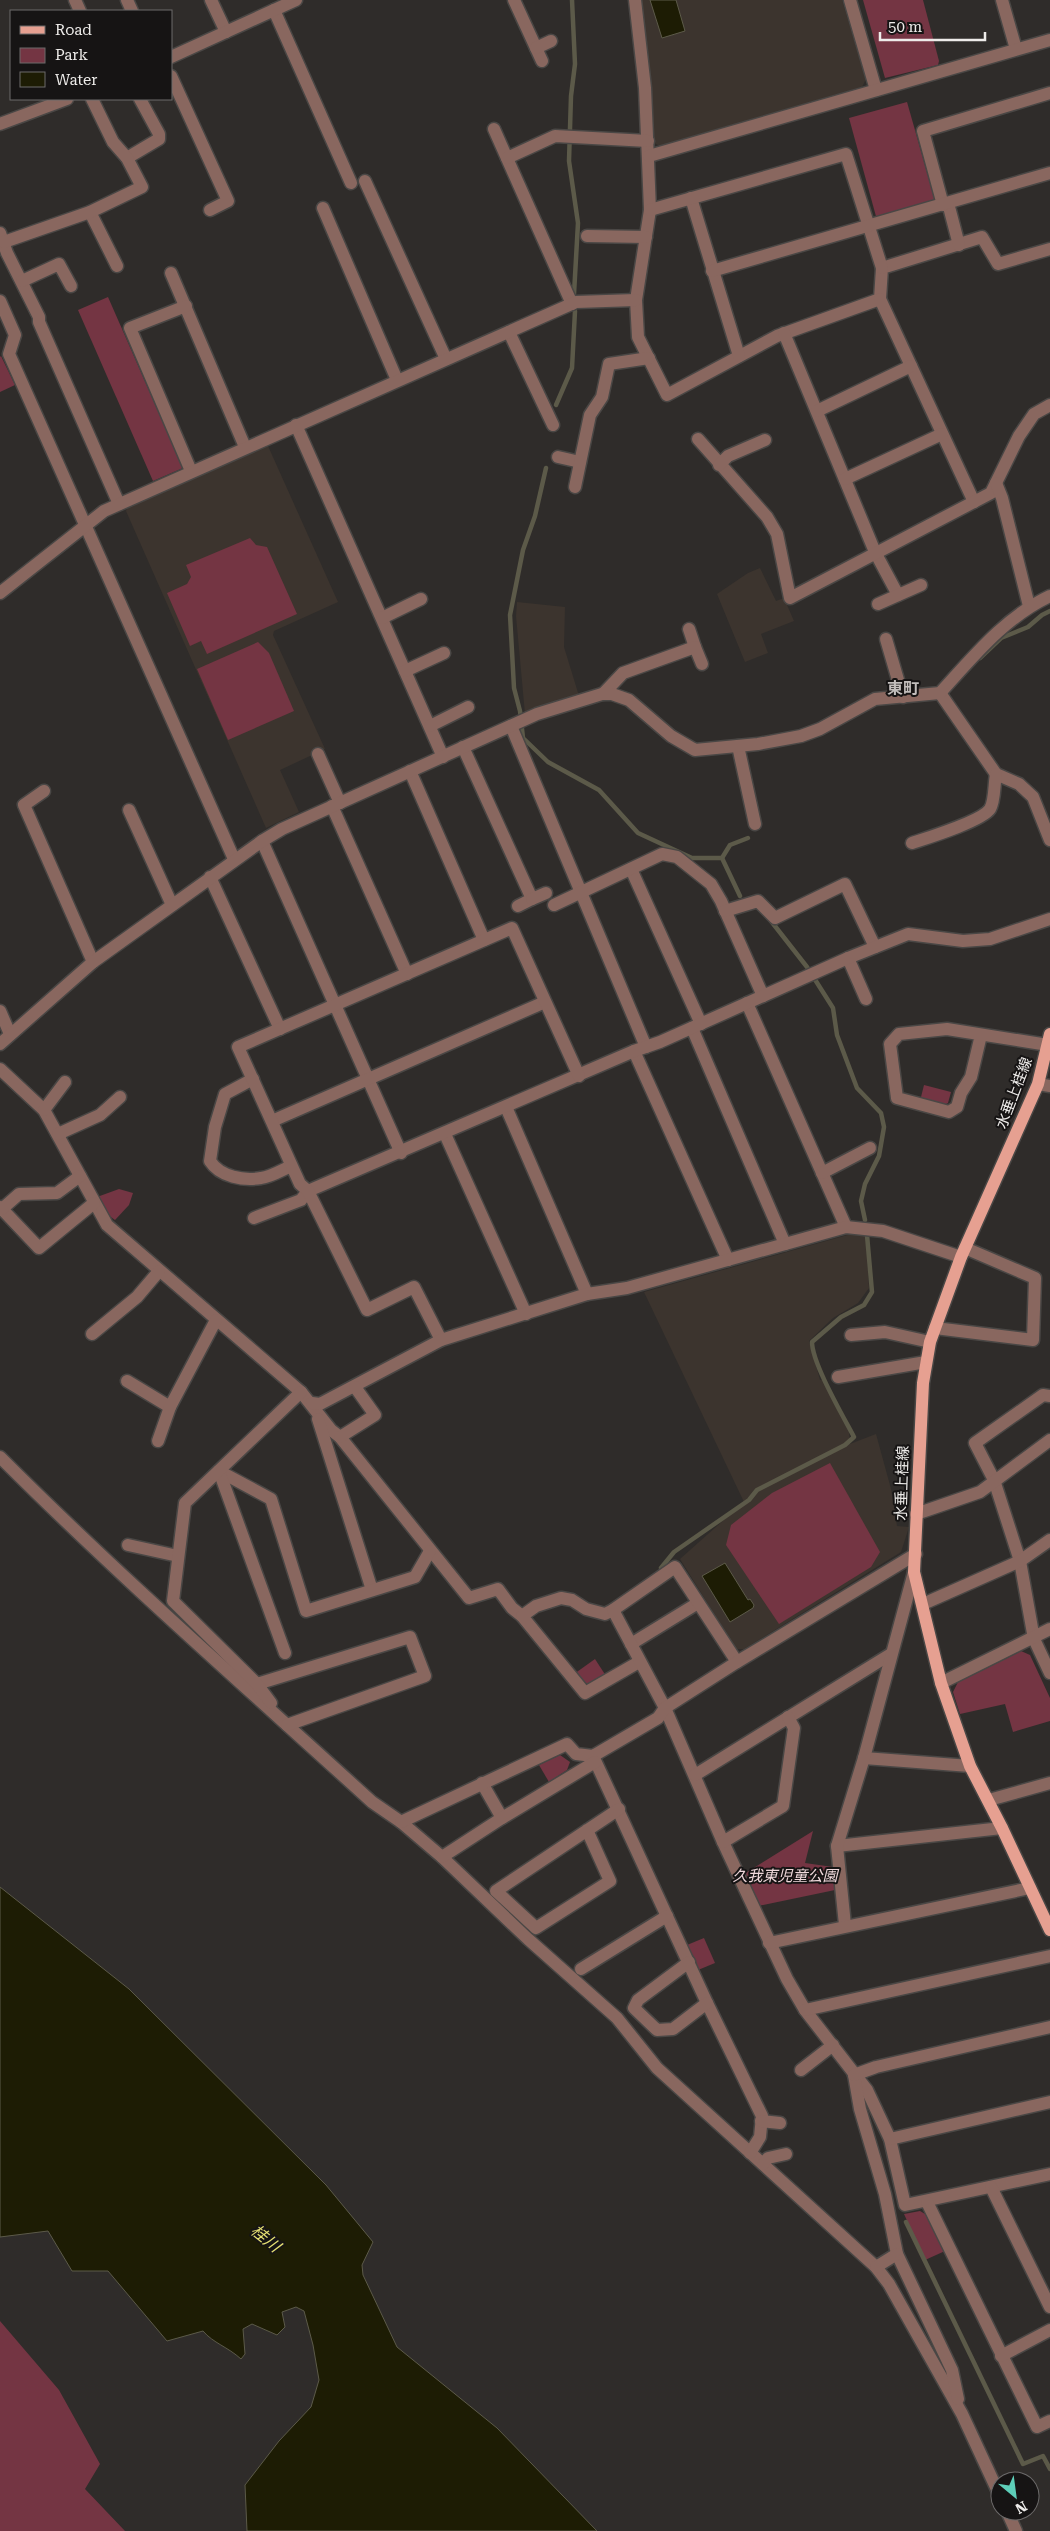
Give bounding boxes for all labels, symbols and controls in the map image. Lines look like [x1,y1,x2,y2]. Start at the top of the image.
legend [10,10,172,100]
scale bar [880,10,985,42]
text: 50 m [888,18,923,36]
text: Road [55,21,92,39]
text: Park [55,46,89,64]
text: Water [55,71,97,89]
district label: 東町 [887,679,919,698]
street label: 水垂上桂線 [992,1055,1036,1131]
street label: 水垂上桂線 [892,1445,912,1521]
park label: 久我東児童公園 [732,1867,839,1885]
water label: 桂川 [247,2221,286,2257]
north arrow [990,2471,1040,2521]
text: N [1013,2498,1030,2517]

